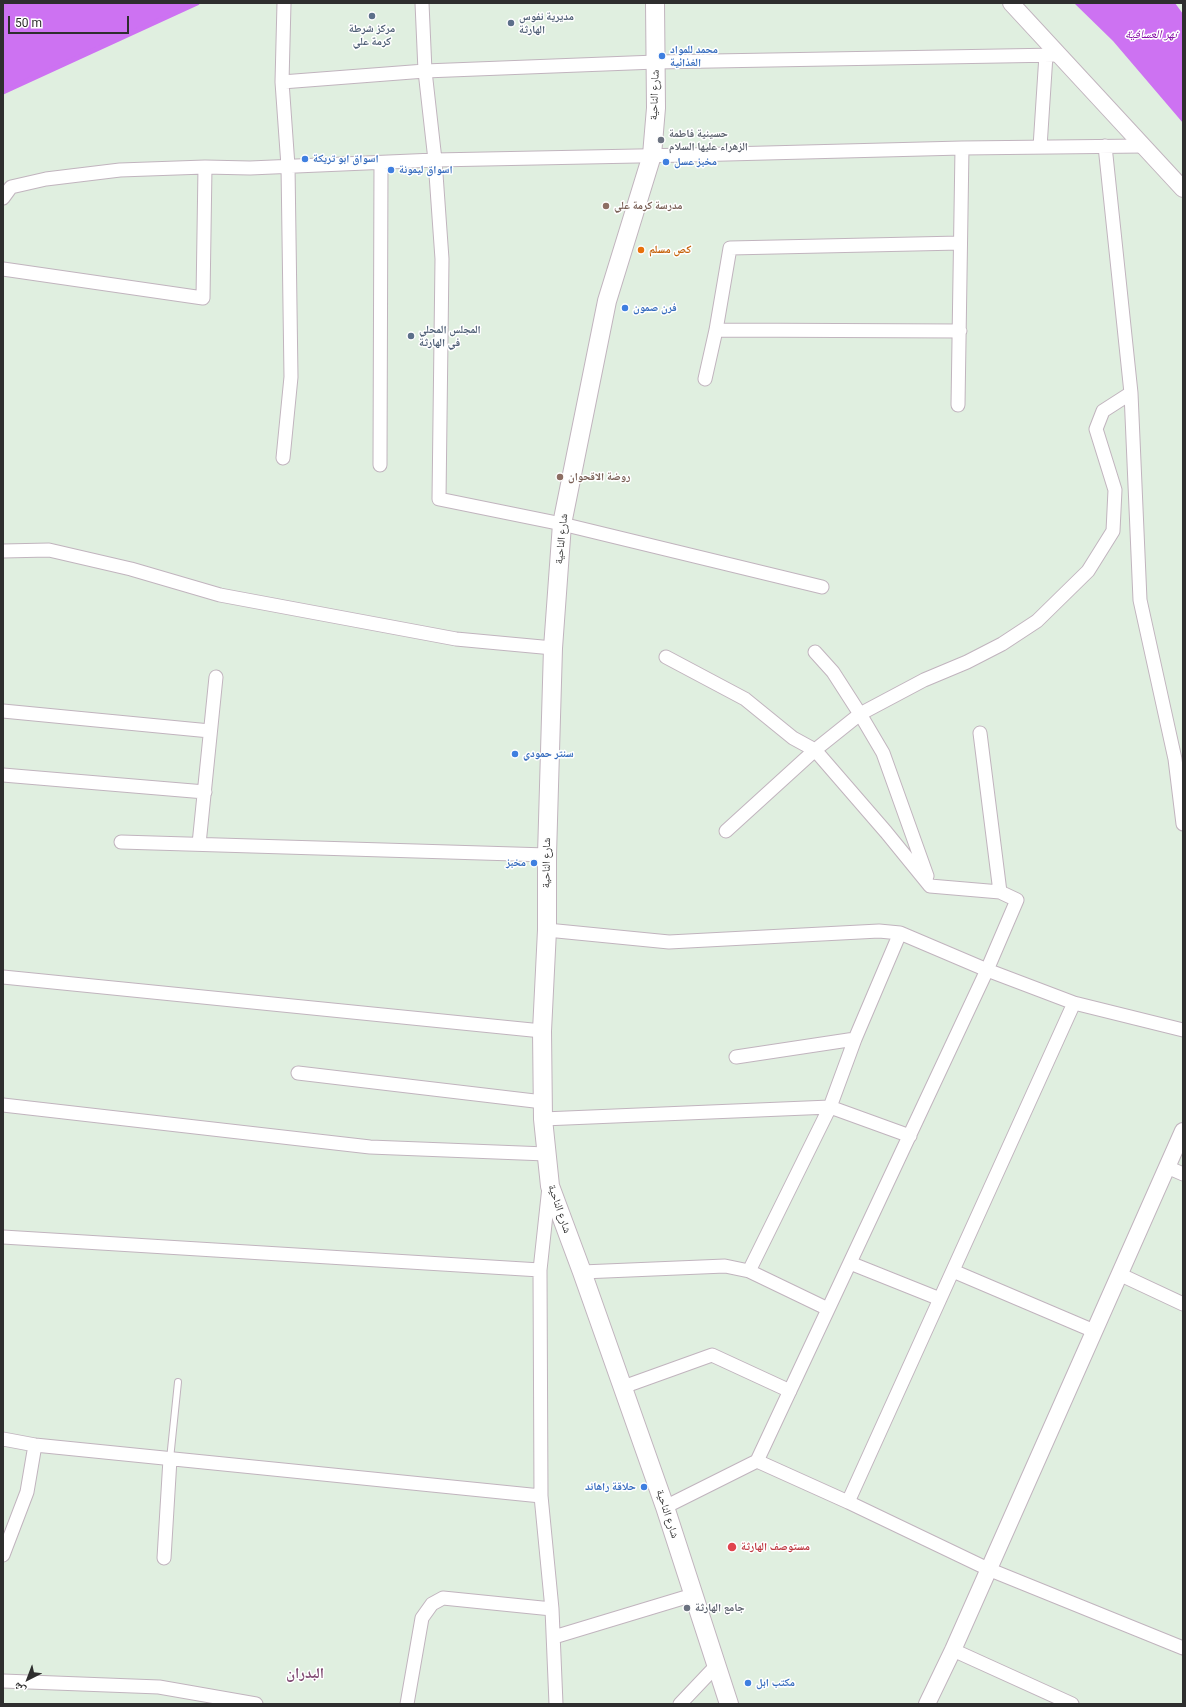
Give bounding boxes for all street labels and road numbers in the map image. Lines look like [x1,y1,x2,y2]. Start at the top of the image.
street label: شارع الناحية [648,70,662,120]
street label: شارع الناحية [553,513,571,565]
street label: شارع الناحية [540,838,554,888]
street label: شارع الناحية [545,1183,573,1235]
street label: شارع الناحية [653,1488,681,1540]

